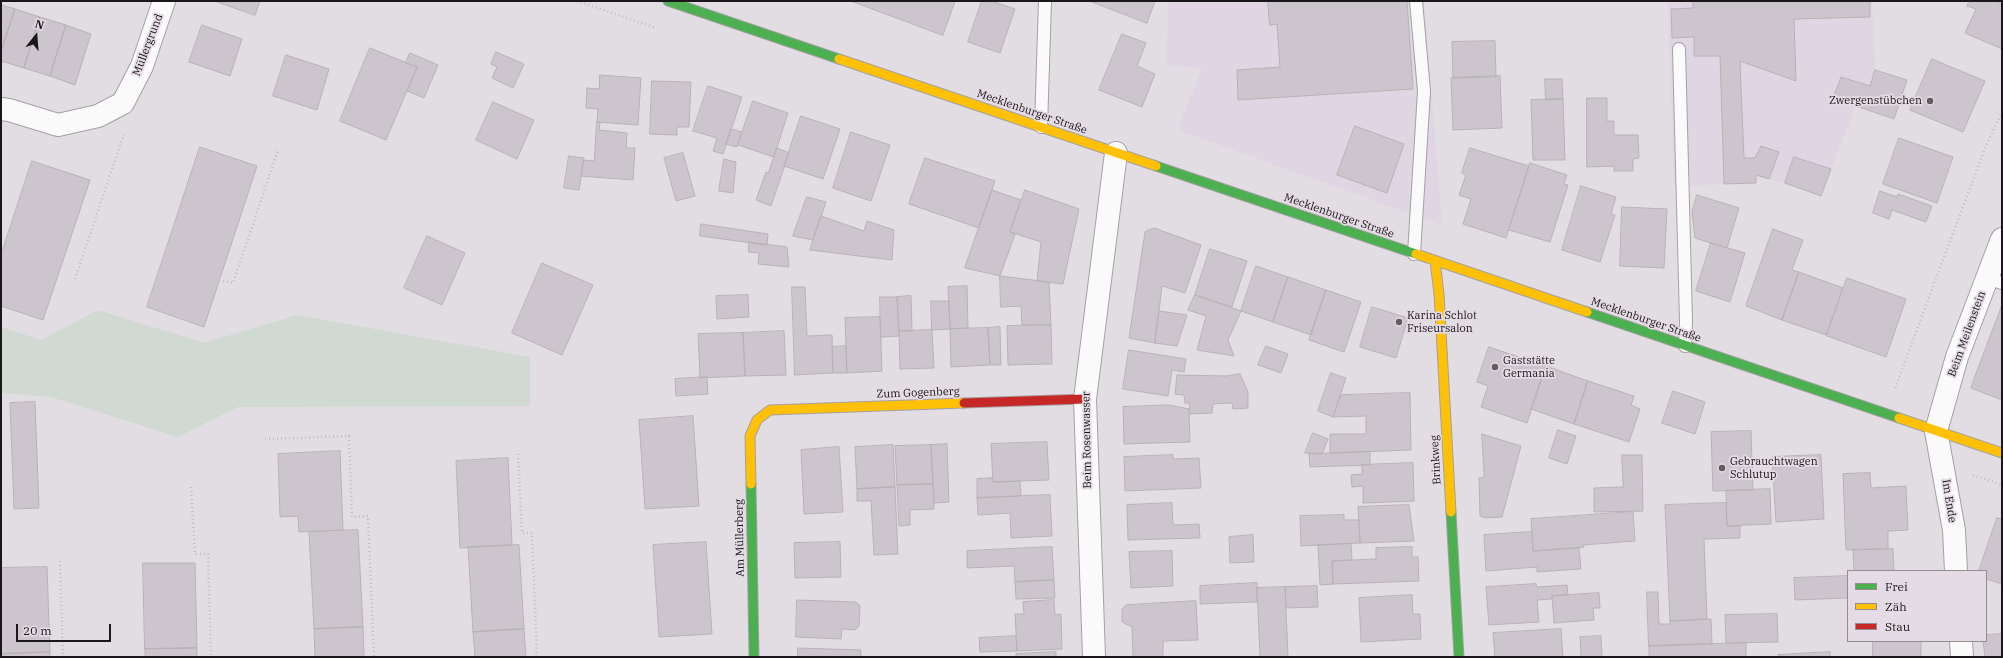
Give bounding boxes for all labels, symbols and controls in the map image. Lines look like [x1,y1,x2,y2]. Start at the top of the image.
street label: Müllergrund [130,12,166,78]
north arrow [16,16,56,56]
text: N [33,17,46,32]
street label: Mecklenburger Straße [975,87,1089,137]
place label: Zwergenstübchen [1829,94,1922,108]
marker: Zwergenstübchen [1925,96,1935,106]
street label: Mecklenburger Straße [1282,191,1396,241]
street label: Beim Meilenstein [1945,289,1989,379]
street label: Mecklenburger Straße [1589,295,1703,345]
place label: Karina Schlot Friseursalon [1407,309,1477,335]
marker: Karina Schlot Friseursalon [1394,317,1404,327]
place label: Gaststätte Germania [1503,354,1555,380]
marker: Gaststätte Germania [1490,362,1500,372]
street label: Zum Gogenberg [876,385,960,401]
street label: Beim Rosenwasser [1080,391,1094,489]
street label: Brinkweg [1428,435,1444,485]
place label: Gebrauchtwagen Schlutup [1730,455,1818,481]
marker: Gebrauchtwagen Schlutup [1717,463,1727,473]
street label: Im Ende [1939,478,1959,524]
street label: Am Müllerberg [733,499,747,577]
legend [1847,570,1987,642]
text: Frei [1885,579,1908,594]
text: Zäh [1885,599,1907,614]
scale bar [18,616,113,642]
text: Stau [1885,619,1910,634]
text: 20 m [23,623,52,638]

